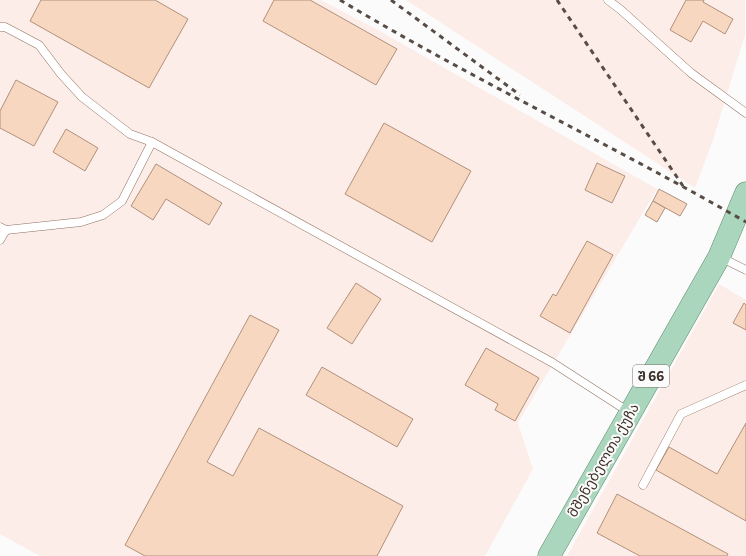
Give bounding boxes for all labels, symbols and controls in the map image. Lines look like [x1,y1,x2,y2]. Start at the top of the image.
road number: შ 66 [633,365,669,387]
street label: მშენებელთა ქუჩა [563,400,643,520]

